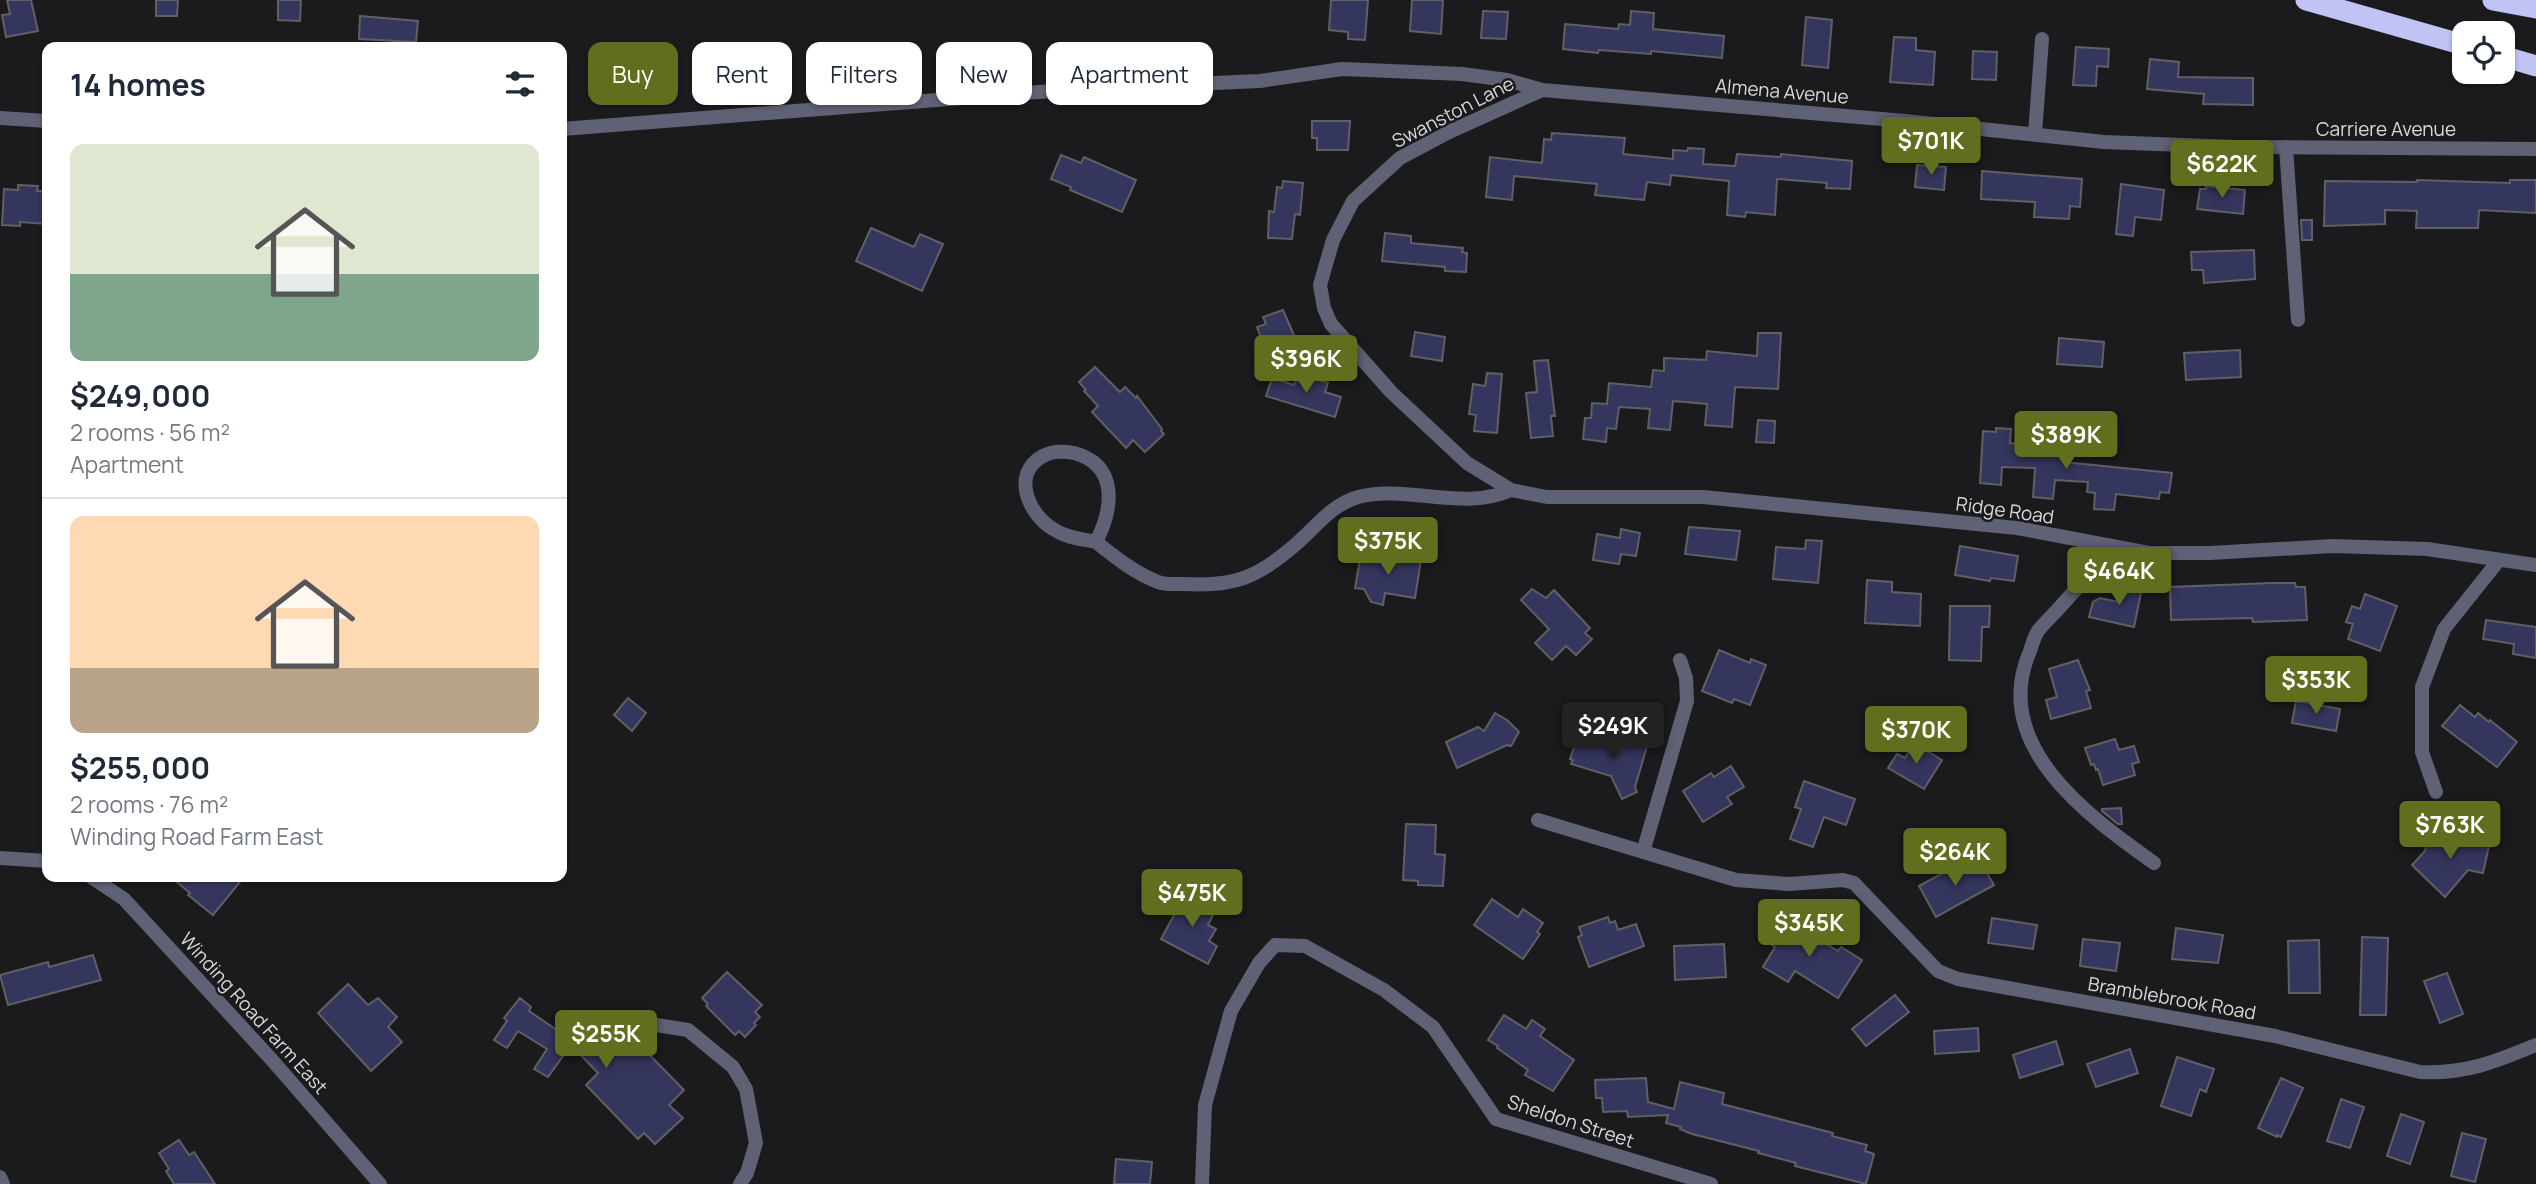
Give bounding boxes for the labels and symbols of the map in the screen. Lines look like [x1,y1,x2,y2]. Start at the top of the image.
street label: Swanston Lane [1388,70,1518,154]
street label: Almena Avenue [1714,72,1850,110]
street label: Carriere Avenue [2316,116,2456,142]
pin: $701K [1882,118,1980,177]
pin: $622K [2173,140,2271,200]
pin: $396K [1257,336,1355,395]
pin: $389K [2017,412,2115,471]
street label: Ridge Road [1954,490,2056,530]
pin: $375K [1339,518,1437,577]
pin: $464K [2070,548,2168,607]
pin: $353K [2267,656,2365,716]
pin: $249K [1564,702,1662,762]
pin: $370K [1867,706,1965,766]
pin: $763K [2401,802,2499,861]
pin: $264K [1906,828,2004,888]
pin: $475K [1143,870,1241,929]
pin: $345K [1760,900,1858,959]
street label: Winding Road Farm East [174,926,334,1100]
street label: Bramblebrook Road [2086,970,2258,1026]
pin: $255K [557,1010,655,1070]
street label: Sheldon Street [1504,1088,1638,1154]

